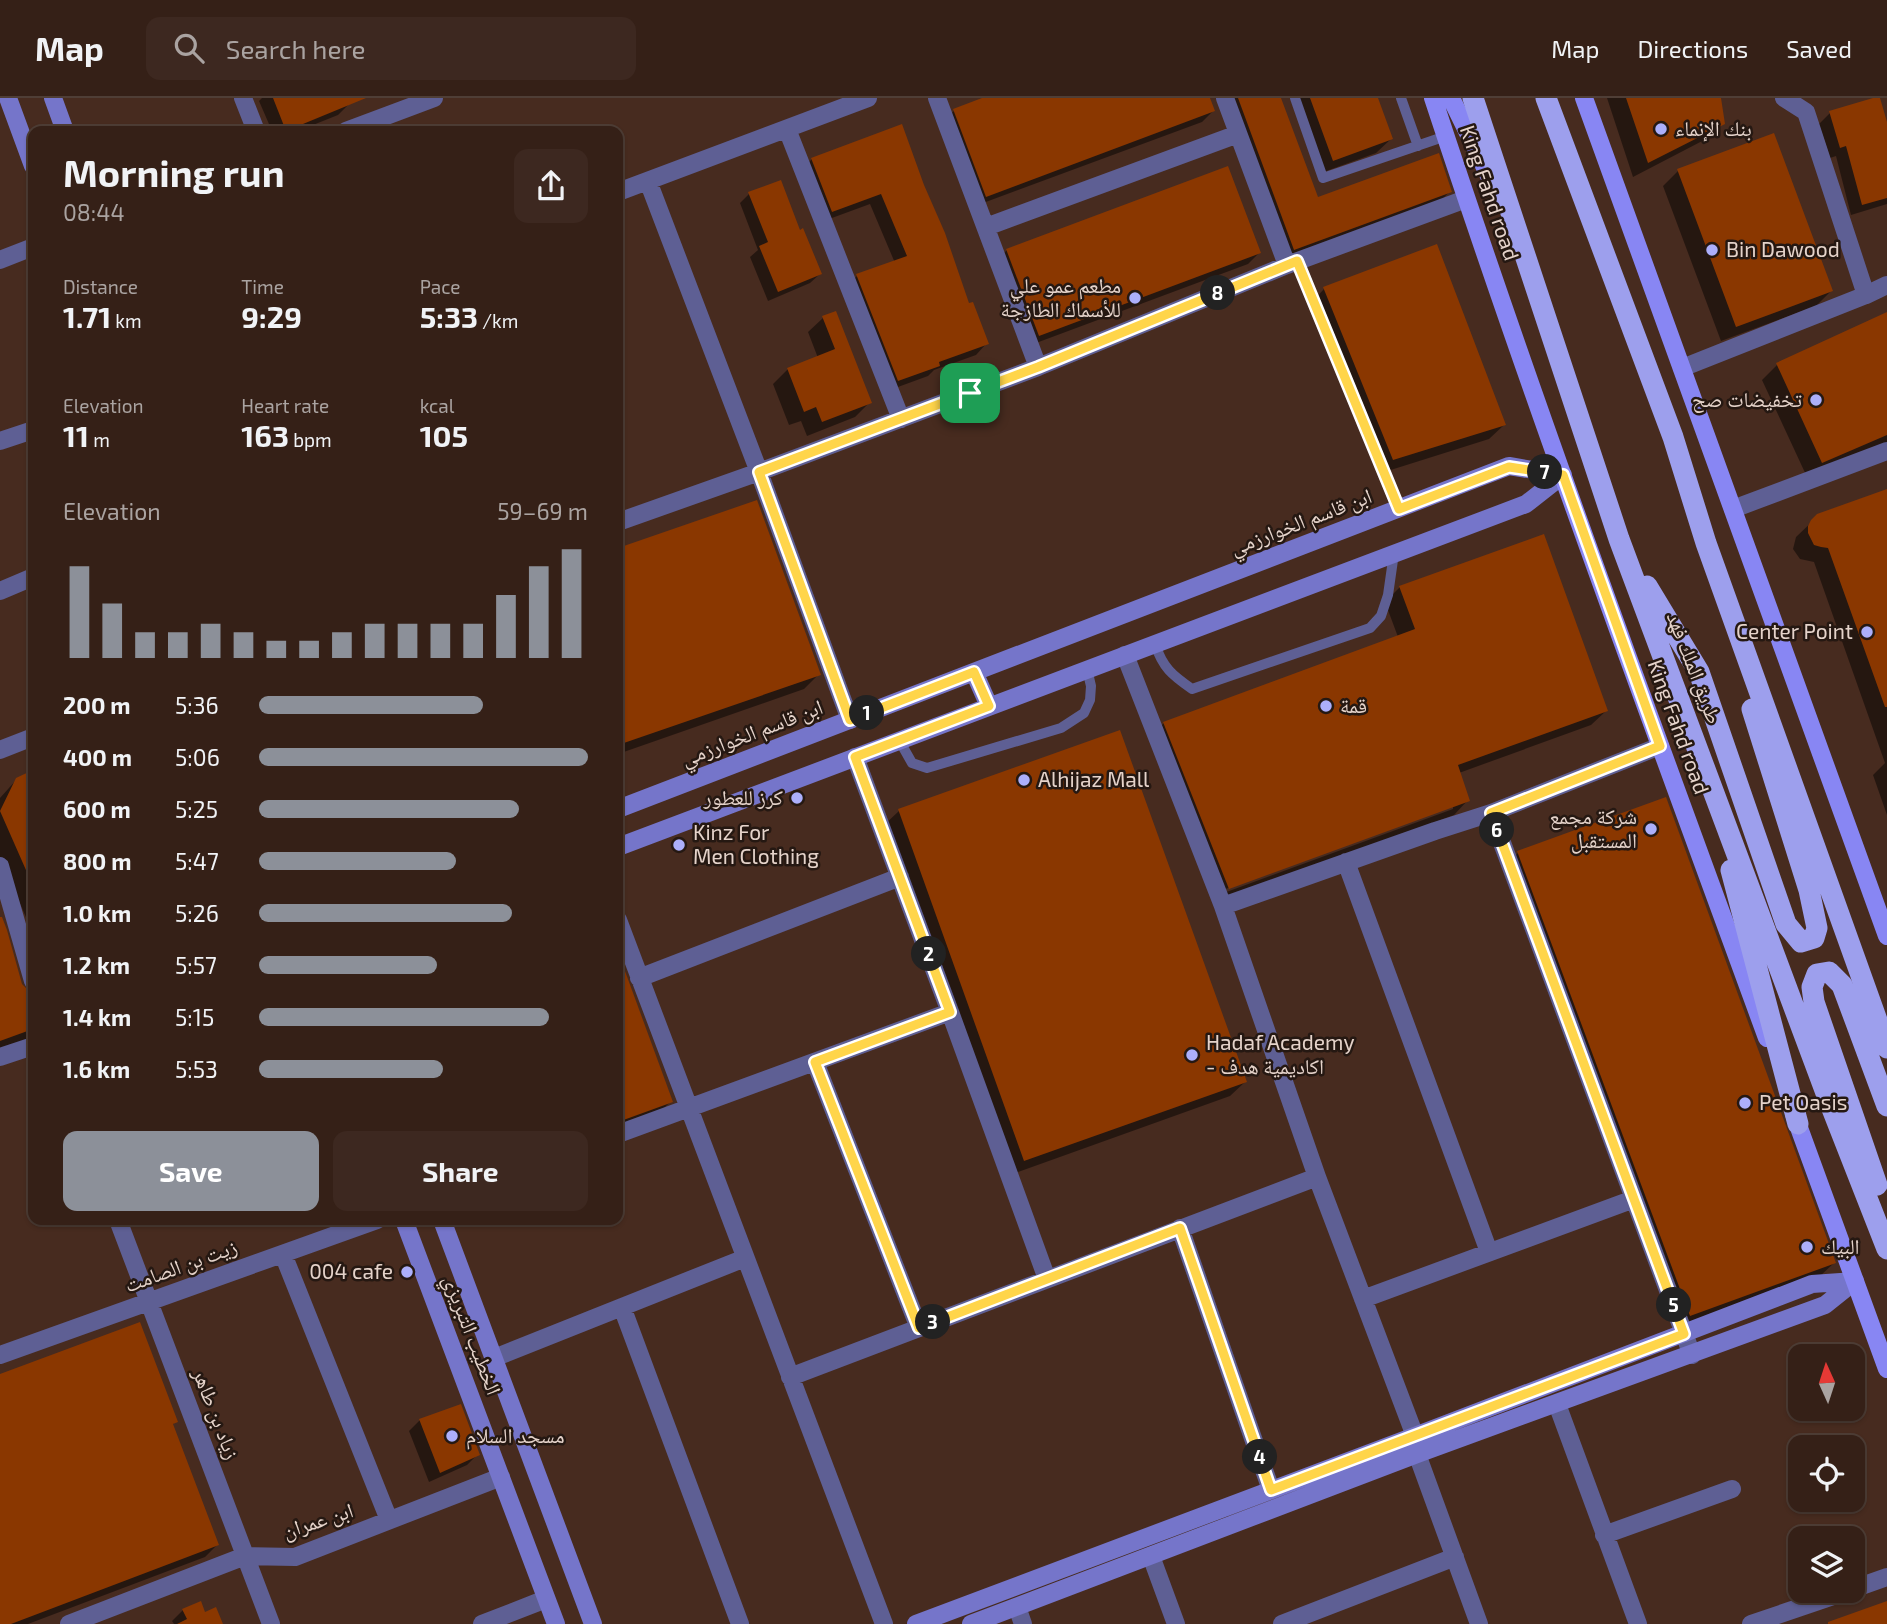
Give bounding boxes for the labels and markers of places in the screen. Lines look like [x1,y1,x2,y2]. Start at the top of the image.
place label: بنك الإنماء [1675,115,1752,142]
marker: بنك الإنماء [1653,121,1669,137]
place label: Bin Dawood [1726,236,1840,261]
marker: Bin Dawood [1704,242,1720,258]
place label: مطعم عمو علي للأسماك الطازجة [1001,272,1121,321]
pin: 8 [1200,276,1236,310]
marker: مطعم عمو علي للأسماك الطازجة [1127,290,1143,306]
pin [940,363,1000,423]
place label: تخفيضات صح [1692,386,1802,413]
marker: تخفيضات صح [1808,392,1824,408]
pin: 7 [1528,454,1562,490]
place label: Center Point [1736,618,1853,643]
marker: Center Point [1859,624,1875,640]
place label: قمة [1340,692,1367,717]
pin: 1 [850,696,884,730]
marker: قمة [1318,698,1334,714]
place label: Alhijaz Mall [1038,766,1150,792]
marker: Alhijaz Mall [1016,772,1032,788]
place label: كرز للعطور [703,784,783,809]
marker: كرز للعطور [789,790,805,806]
place label: شركة مجمع المستقبل [1550,803,1637,854]
pin: 6 [1480,812,1514,848]
place label: Kinz For Men Clothing [693,819,819,868]
marker: شركة مجمع المستقبل [1643,821,1659,837]
marker: Kinz For Men Clothing [671,837,687,853]
pin: 2 [912,936,946,972]
place label: Hadaf Academy - اكاديمية هدف [1206,1029,1355,1078]
marker: Hadaf Academy - اكاديمية هدف [1184,1047,1200,1063]
place label: Pet Oasis [1759,1089,1847,1114]
marker: Pet Oasis [1737,1095,1753,1111]
place label: البيك [1821,1233,1860,1259]
marker: البيك [1799,1239,1815,1255]
place label: 004 cafe [309,1258,393,1283]
marker: 004 cafe [399,1264,415,1280]
pin: 5 [1656,1288,1692,1322]
pin: 3 [916,1304,950,1340]
place label: مسجد السلام [466,1422,565,1450]
marker: مسجد السلام [444,1428,460,1444]
pin: 4 [1242,1440,1278,1474]

